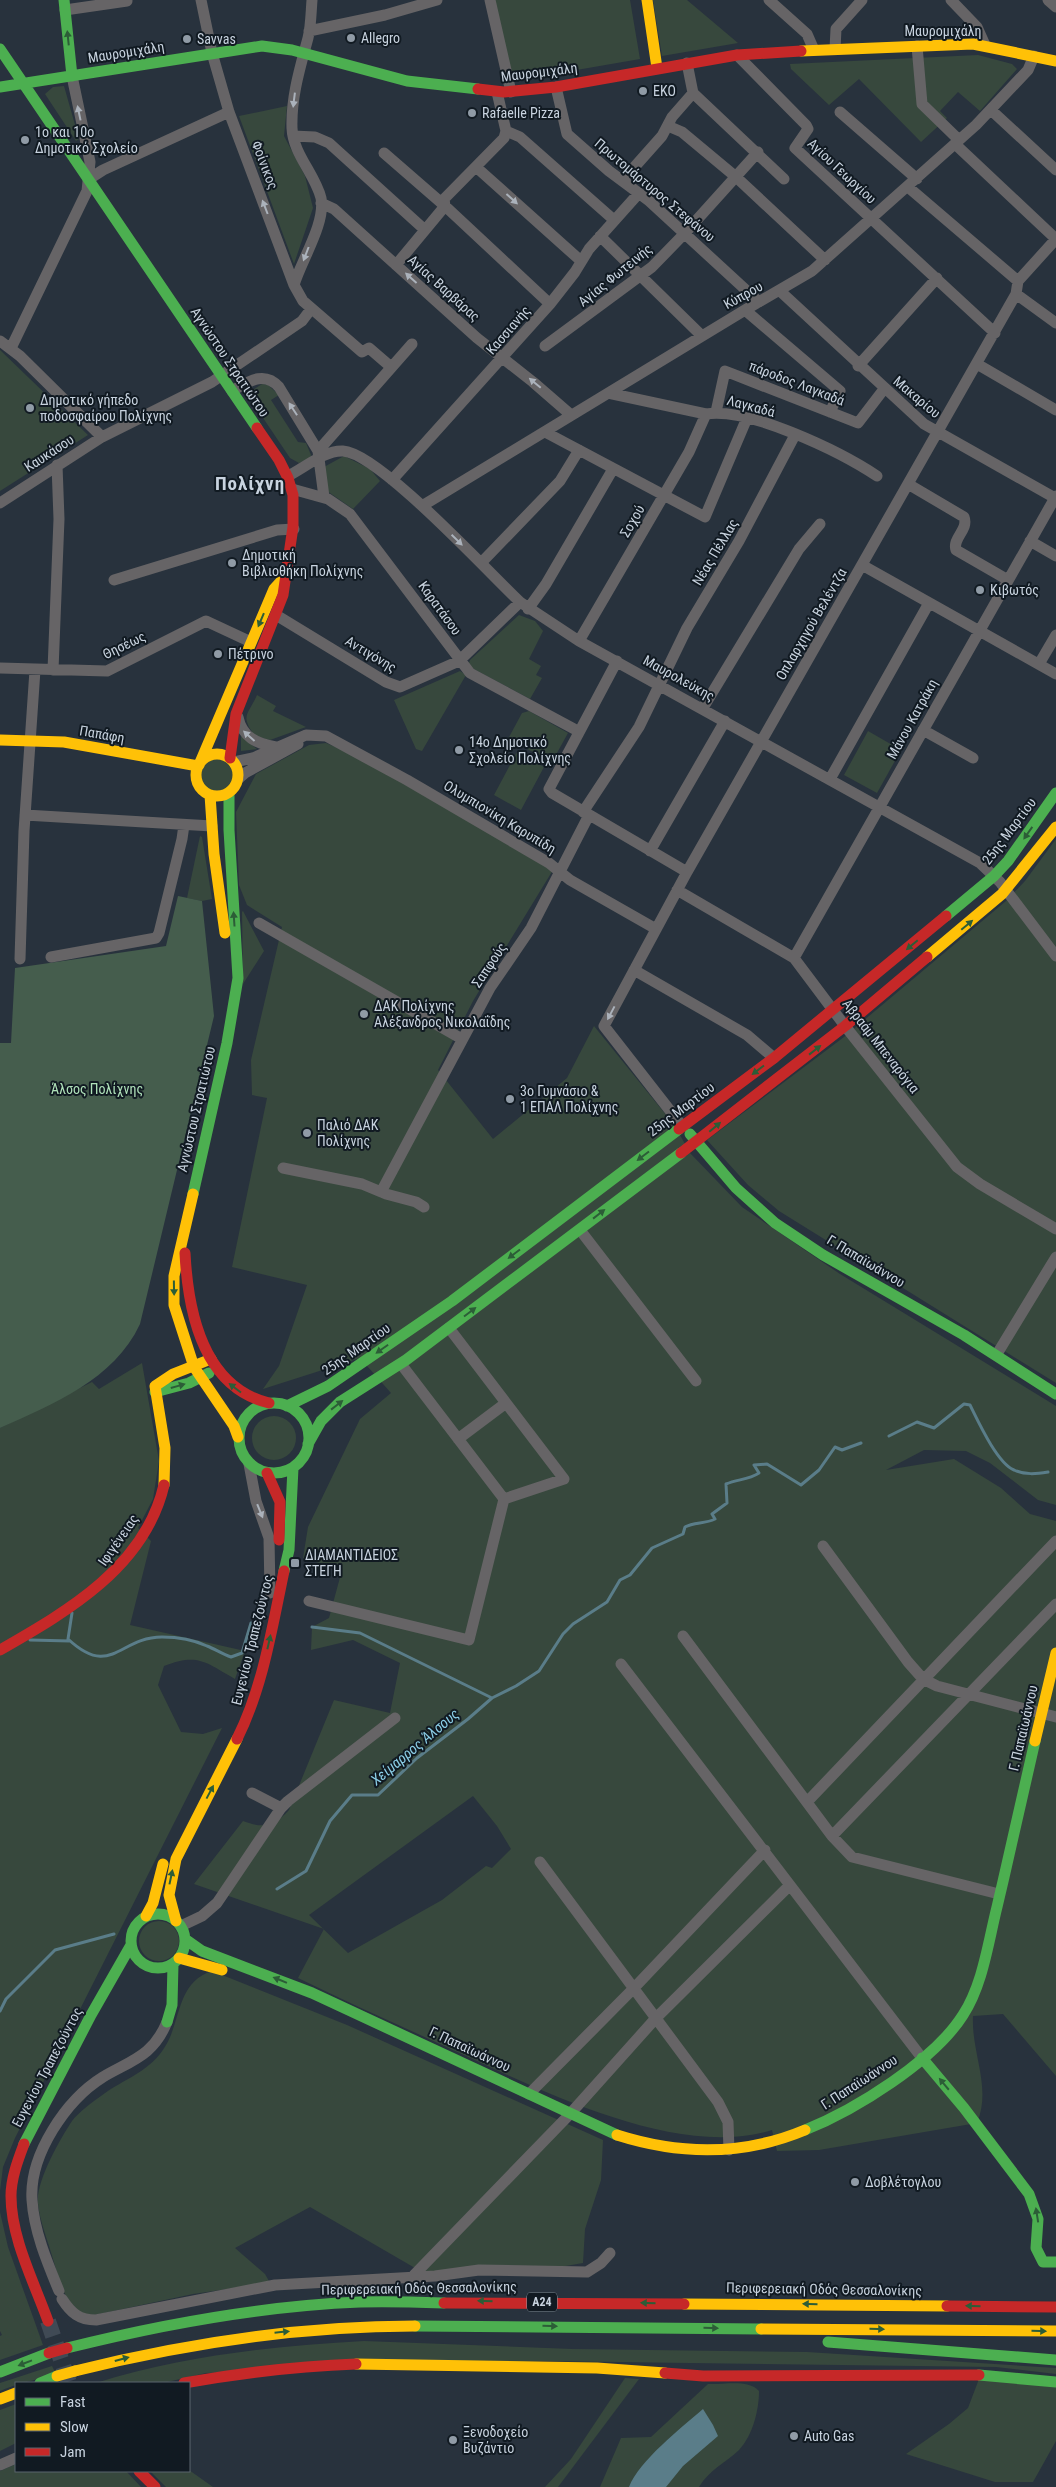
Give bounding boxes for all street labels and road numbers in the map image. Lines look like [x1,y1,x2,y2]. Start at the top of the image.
street label: Μαυρομιχάλη [904,23,982,39]
street label: Μαυρομιχάλη [87,38,165,66]
street label: Μαυρομιχάλη [500,59,578,85]
street label: Πρωτομάρτυρος Στεφάνου [591,135,719,246]
street label: Αγίου Γεωργίου [804,135,880,207]
street label: Φοίνικος [248,138,282,192]
street label: Αγίας Φωτεινής [575,240,655,310]
street label: Αγίας Βαρβάρας [405,252,483,324]
street label: Κύπρου [721,278,766,312]
street label: Κασσιανής [483,303,533,357]
street label: Αγνώστου Στρατιώτου [187,304,273,420]
street label: πάροδος Λαγκαδά [747,357,847,409]
street label: Μακαρίου [890,373,944,421]
street label: Λαγκαδά [725,392,777,420]
street label: Καυκάσου [21,431,77,475]
street label: Σοχού [616,502,648,540]
street label: Νέας Πέλλας [689,516,741,588]
street label: Οπλαρχηγού Βελέντζα [772,565,850,683]
street label: Καρατάσου [415,578,465,638]
street label: Θησέως [100,628,148,662]
street label: Αντιγόνης [343,633,399,675]
street label: Μαυρολεύκης [641,652,717,704]
street label: Μάνου Κατράκη [883,676,941,762]
street label: Παπάφη [78,722,126,747]
street label: Ολυμπιονίκη Καρυπίδη [441,777,559,857]
street label: 25ης Μαρτίου [979,794,1039,868]
street label: Σαπφούς [468,940,511,991]
street label: Αβραάμ Μπεναρόγια [839,996,923,1096]
street label: Αγνώστου Στρατιώτου [174,1044,218,1173]
street label: 25ης Μαρτίου [644,1079,718,1139]
street label: Γ. Παπαϊωάννου [824,1232,908,1291]
street label: 25ης Μαρτίου [319,1320,393,1378]
street label: Ιφιγένειας [94,1511,142,1569]
street label: Ευγενίου Τραπεζούντος [228,1573,276,1707]
street label: Γ. Παπαϊωάννου [1005,1683,1041,1773]
street label: Ευγενίου Τραπεζούντος [9,2004,85,2130]
street label: Γ. Παπαϊωάννου [427,2023,513,2075]
street label: Γ. Παπαϊωάννου [818,2051,900,2113]
street label: Περιφερειακή Οδός Θεσσαλονίκης [321,2278,517,2299]
street label: Περιφερειακή Οδός Θεσσαλονίκης [726,2279,922,2300]
road number: Α24 [527,2292,557,2312]

